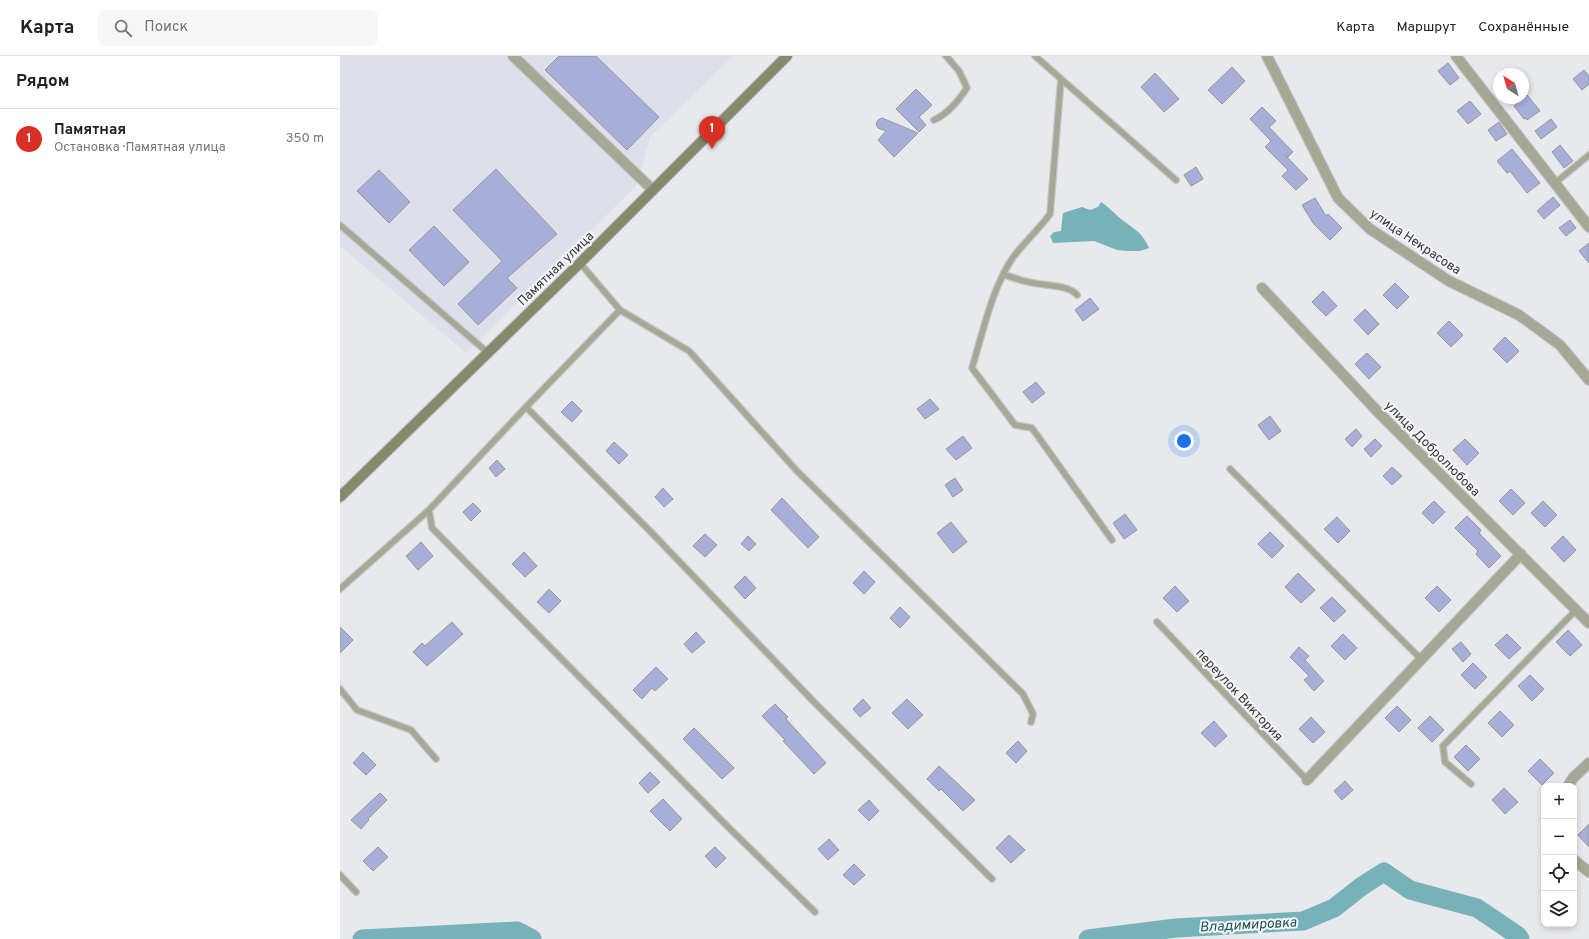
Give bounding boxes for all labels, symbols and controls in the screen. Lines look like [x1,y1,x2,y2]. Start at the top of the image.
search box [98,10,378,46]
text: Карта [20,16,74,40]
icon: search [112,17,134,39]
text: Поиск [144,18,188,37]
text: Карта [1336,19,1375,36]
text: Маршрут [1397,19,1456,36]
text: Сохранённые [1478,19,1569,36]
north arrow [1493,68,1529,104]
text: Рядом [16,71,69,93]
pin: 1 [699,116,725,149]
text: Памятная [54,121,126,140]
text: 1 [26,131,32,147]
text: 350 m [286,131,324,147]
text: Остановка · Памятная улица [54,140,226,156]
street label: улица Некрасова [1366,206,1464,279]
street label: Памятная улица [515,229,598,310]
street label: улица Добролюбова [1380,398,1483,501]
your location [1174,431,1194,451]
street label: переулок Виктория [1191,646,1286,745]
map controls [1541,783,1577,927]
button: + [1541,783,1577,819]
button: − [1541,819,1577,855]
button: locate [1541,855,1577,891]
button: layers [1541,891,1577,927]
water label: Владимировка [1199,914,1298,937]

